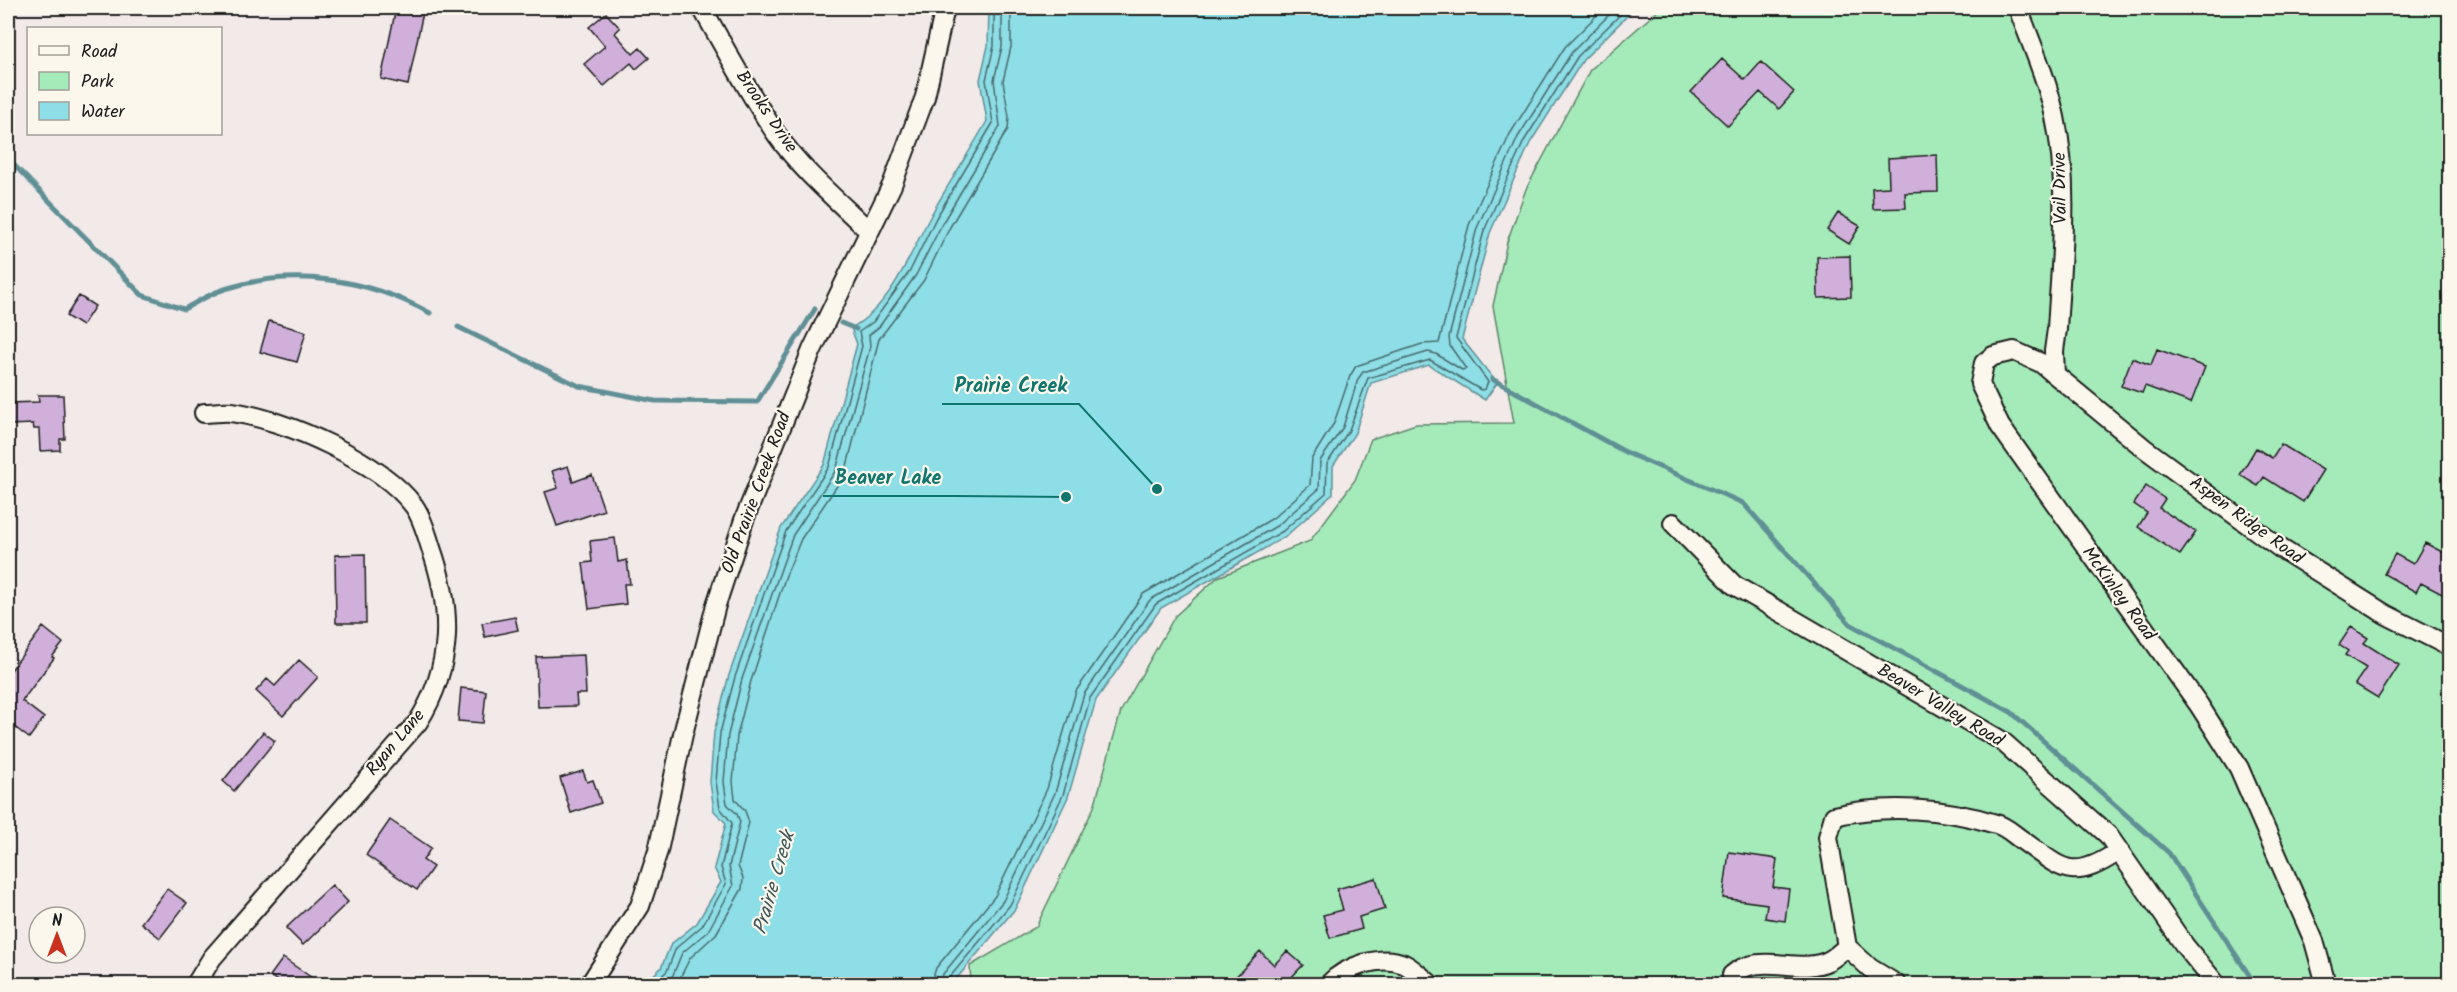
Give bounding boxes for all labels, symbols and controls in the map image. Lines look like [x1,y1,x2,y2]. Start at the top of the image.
legend [27,27,222,135]
text: Road [81,38,118,67]
street label: Brooks Drive [728,65,804,159]
text: Park [81,68,114,97]
text: Water [81,98,126,127]
street label: Vail Drive [2046,152,2076,224]
callout: Prairie Creek [942,366,1079,404]
text: Prairie Creek [955,371,1068,403]
street label: Old Prairie Creek Road [714,407,800,578]
callout: Beaver Lake [823,458,954,496]
text: Beaver Lake [835,463,941,495]
street label: Aspen Ridge Road [2183,469,2310,573]
street label: McKinley Road [2074,541,2163,648]
street label: Beaver Valley Road [1871,657,2010,756]
street label: Ryan Lane [359,703,433,783]
water label: Prairie Creek [745,825,806,938]
north arrow [27,905,87,965]
text: N [52,909,62,934]

